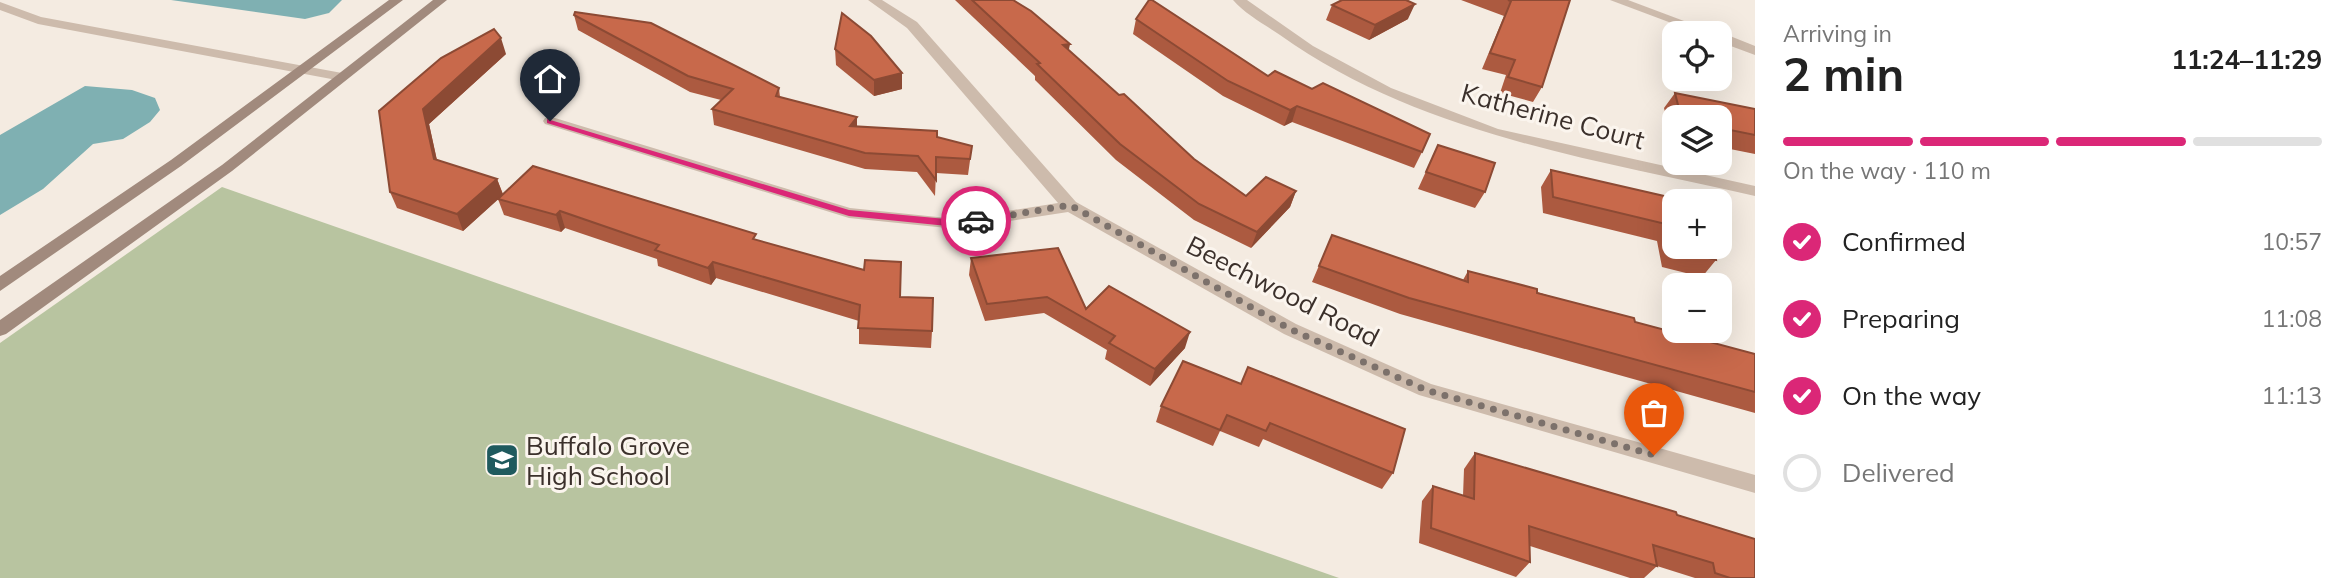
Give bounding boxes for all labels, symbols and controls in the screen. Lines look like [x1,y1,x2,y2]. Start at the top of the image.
text: Arriving in [1783,19,1892,48]
map controls [1662,21,1732,343]
button: locate [1662,21,1732,91]
text: 11:24–11:29 [2171,43,2322,76]
text: 2 min [1783,45,1904,103]
pin [520,49,580,121]
icon: home [531,60,569,98]
street label: Katherine Court [1458,76,1648,156]
button: layers [1662,105,1732,175]
text: On the way · 110 m [1783,156,1991,185]
courier [941,186,1011,256]
button: + [1662,189,1732,259]
icon: car [957,202,995,240]
icon: check [1783,223,1821,261]
text: Confirmed [1842,225,1966,258]
text: 10:57 [2262,227,2322,256]
street label: Beechwood Road [1181,228,1385,354]
button: − [1662,273,1732,343]
icon: check [1783,300,1821,338]
text: Preparing [1842,302,1960,335]
text: 11:08 [2262,304,2322,333]
icon: check [1783,377,1821,415]
text: On the way [1842,379,1981,412]
text: 11:13 [2262,381,2322,410]
pin [1624,383,1684,455]
icon: bag [1635,394,1673,432]
place label: Buffalo Grove High School [526,429,690,492]
school or university icon: Buffalo Grove High School [483,441,521,479]
text: Delivered [1842,456,1955,489]

